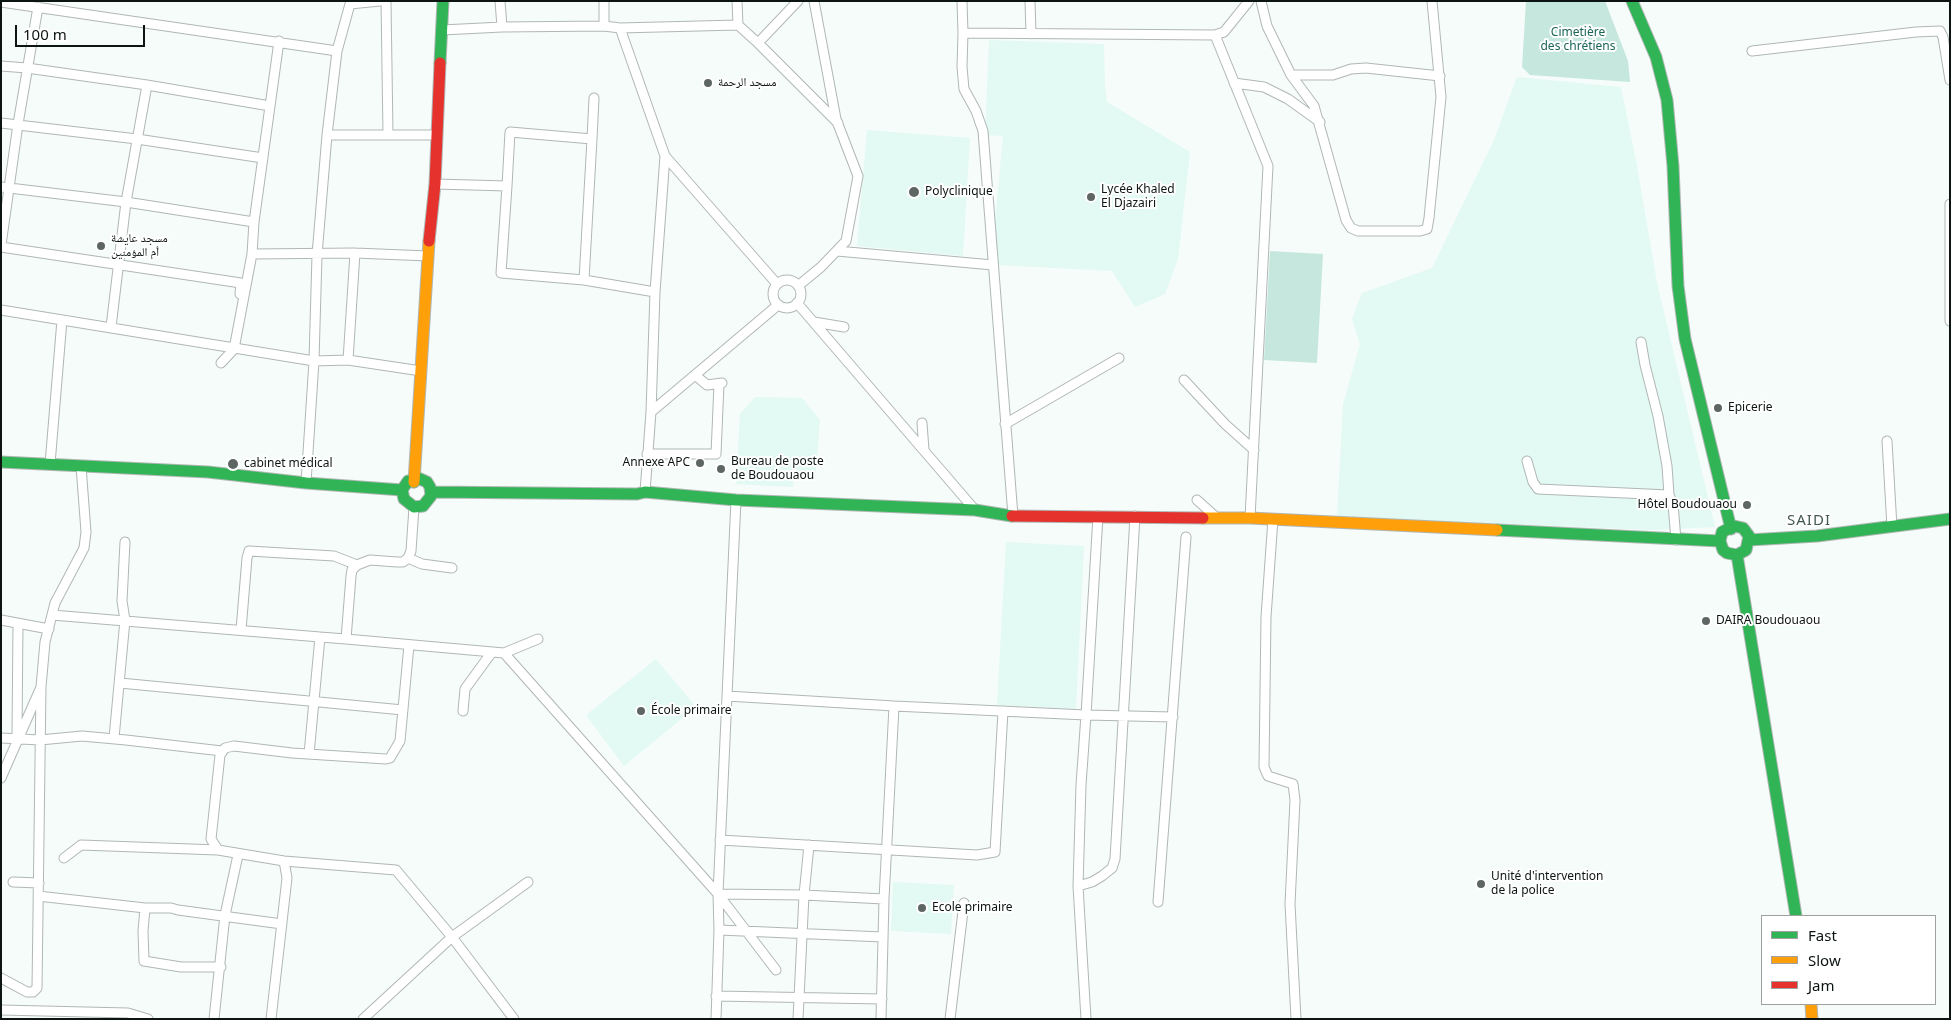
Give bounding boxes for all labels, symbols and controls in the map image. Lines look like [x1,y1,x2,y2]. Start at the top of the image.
scale bar [18,15,148,47]
text: 100 m [23,24,67,44]
park label: Cimetière des chrétiens [1540,26,1616,54]
place label: مسجد الرحمة [718,76,776,90]
marker: مسجد الرحمة [702,77,714,89]
place label: Lycée Khaled El Djazairi [1101,183,1175,211]
marker: Polyclinique [907,185,921,199]
place label: Polyclinique [925,185,993,199]
marker: Lycée Khaled El Djazairi [1085,191,1097,203]
place label: مسجد عايشة أم المؤمنين [111,232,168,260]
marker: مسجد عايشة أم المؤمنين [95,240,107,252]
place label: Epicerie [1728,401,1772,415]
marker: Epicerie [1712,402,1724,414]
place label: Bureau de poste de Boudouaou [731,455,824,483]
place label: Annexe APC [622,456,690,470]
marker: cabinet médical [226,457,240,471]
place label: cabinet médical [244,457,333,471]
marker: Annexe APC [694,457,706,469]
marker: Bureau de poste de Boudouaou [715,463,727,475]
place label: Hôtel Boudouaou [1638,498,1737,512]
marker: Hôtel Boudouaou [1741,499,1753,511]
district label: SAIDI [1786,512,1832,530]
place label: DAIRA Boudouaou [1716,614,1820,628]
marker: DAIRA Boudouaou [1700,615,1712,627]
place label: École primaire [651,704,732,718]
marker: École primaire [635,705,647,717]
place label: Unité d'intervention de la police [1491,870,1604,898]
marker: Unité d'intervention de la police [1475,878,1487,890]
place label: Ecole primaire [932,901,1013,915]
marker: Ecole primaire [916,902,928,914]
legend [1761,915,1936,1005]
text: Fast [1808,925,1837,945]
text: Slow [1808,950,1841,970]
text: Jam [1808,975,1835,995]

